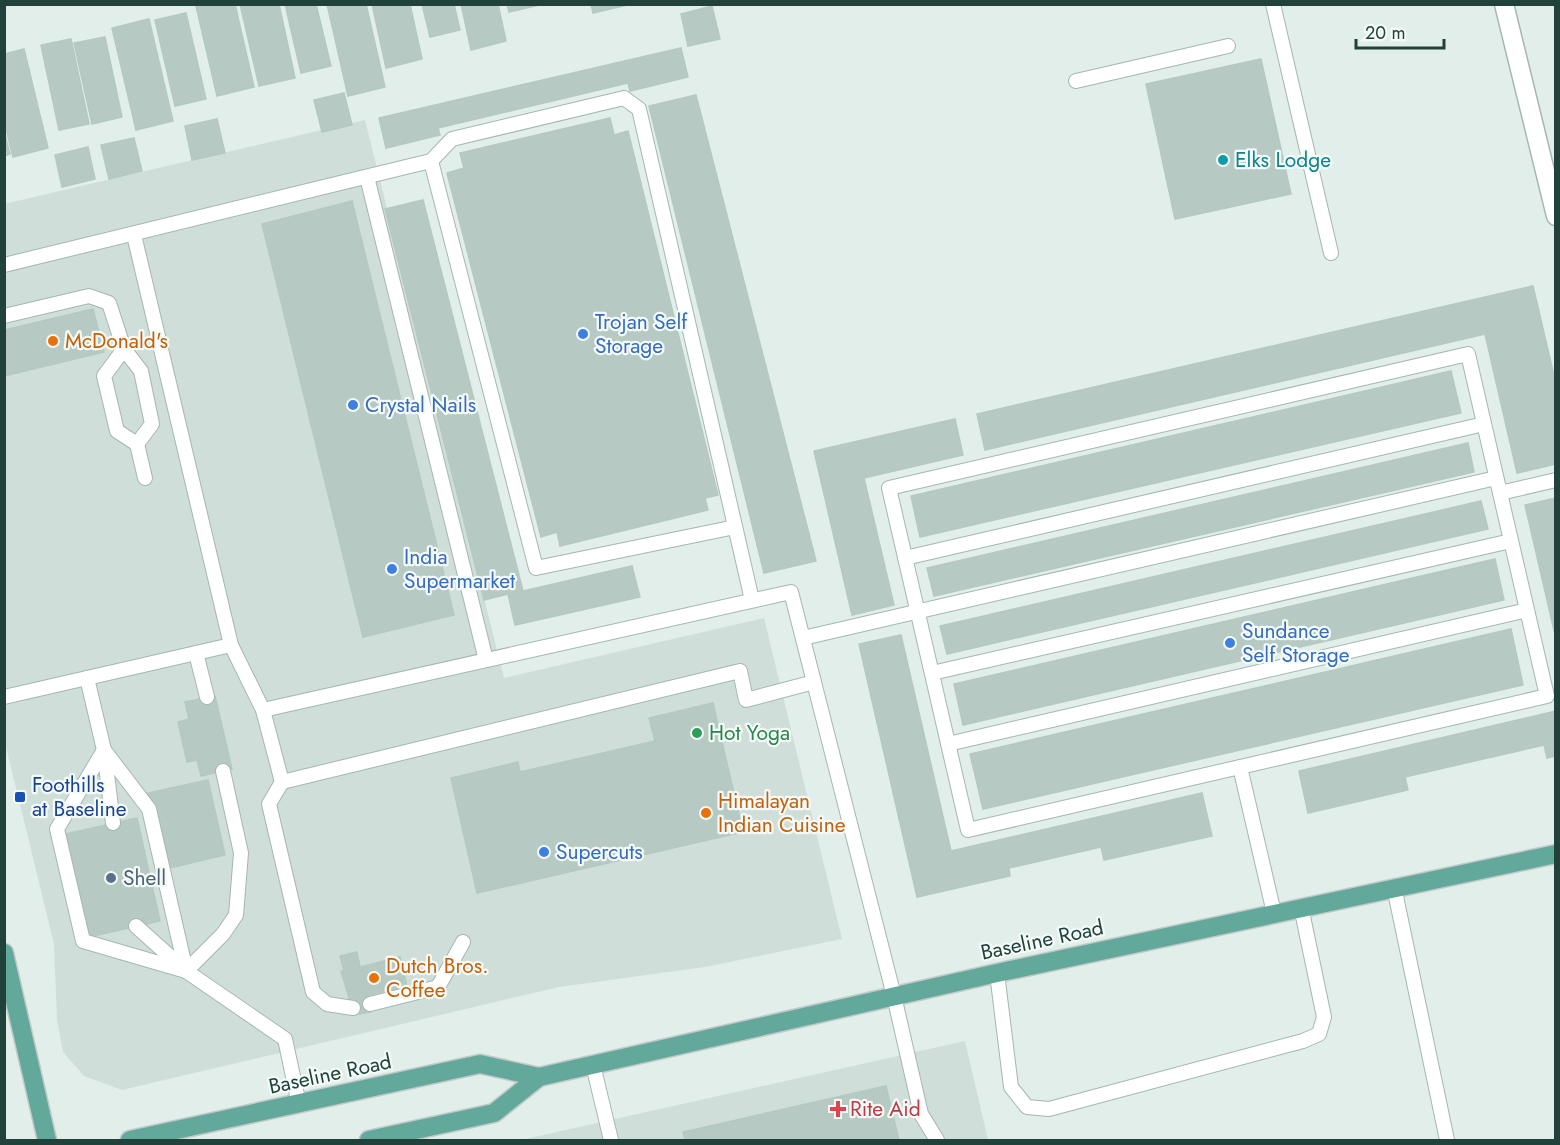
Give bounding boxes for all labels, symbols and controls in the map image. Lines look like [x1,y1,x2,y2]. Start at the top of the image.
scale bar [1356,12,1444,50]
text: 20 m [1365,20,1405,46]
place label: Elks Lodge [1235,145,1331,175]
marker: Elks Lodge [1216,153,1230,167]
place label: Trojan Self Storage [595,307,688,361]
place label: McDonald's [65,326,168,356]
marker: Trojan Self Storage [576,327,590,341]
marker: McDonald's [46,334,60,348]
place label: Crystal Nails [365,390,476,420]
marker: Crystal Nails [346,398,360,412]
place label: India Supermarket [404,542,515,596]
marker: India Supermarket [385,562,399,576]
place label: Sundance Self Storage [1242,616,1350,670]
marker: Sundance Self Storage [1223,636,1237,650]
place label: Hot Yoga [709,718,790,748]
marker: Hot Yoga [690,726,704,740]
place label: Foothills at Baseline [32,770,127,824]
place label: Himalayan Indian Cuisine [718,786,846,840]
marker: Foothills at Baseline [13,790,27,804]
marker: Himalayan Indian Cuisine [699,806,713,820]
place label: Supercuts [556,837,643,867]
marker: Supercuts [537,845,551,859]
place label: Shell [123,863,166,893]
marker: Shell [104,871,118,885]
street label: Baseline Road [978,912,1106,968]
place label: Dutch Bros. Coffee [386,951,489,1005]
marker: Dutch Bros. Coffee [367,971,381,985]
street label: Baseline Road [266,1046,394,1102]
place label: Rite Aid [850,1094,921,1124]
marker: Rite Aid [831,1102,845,1116]

